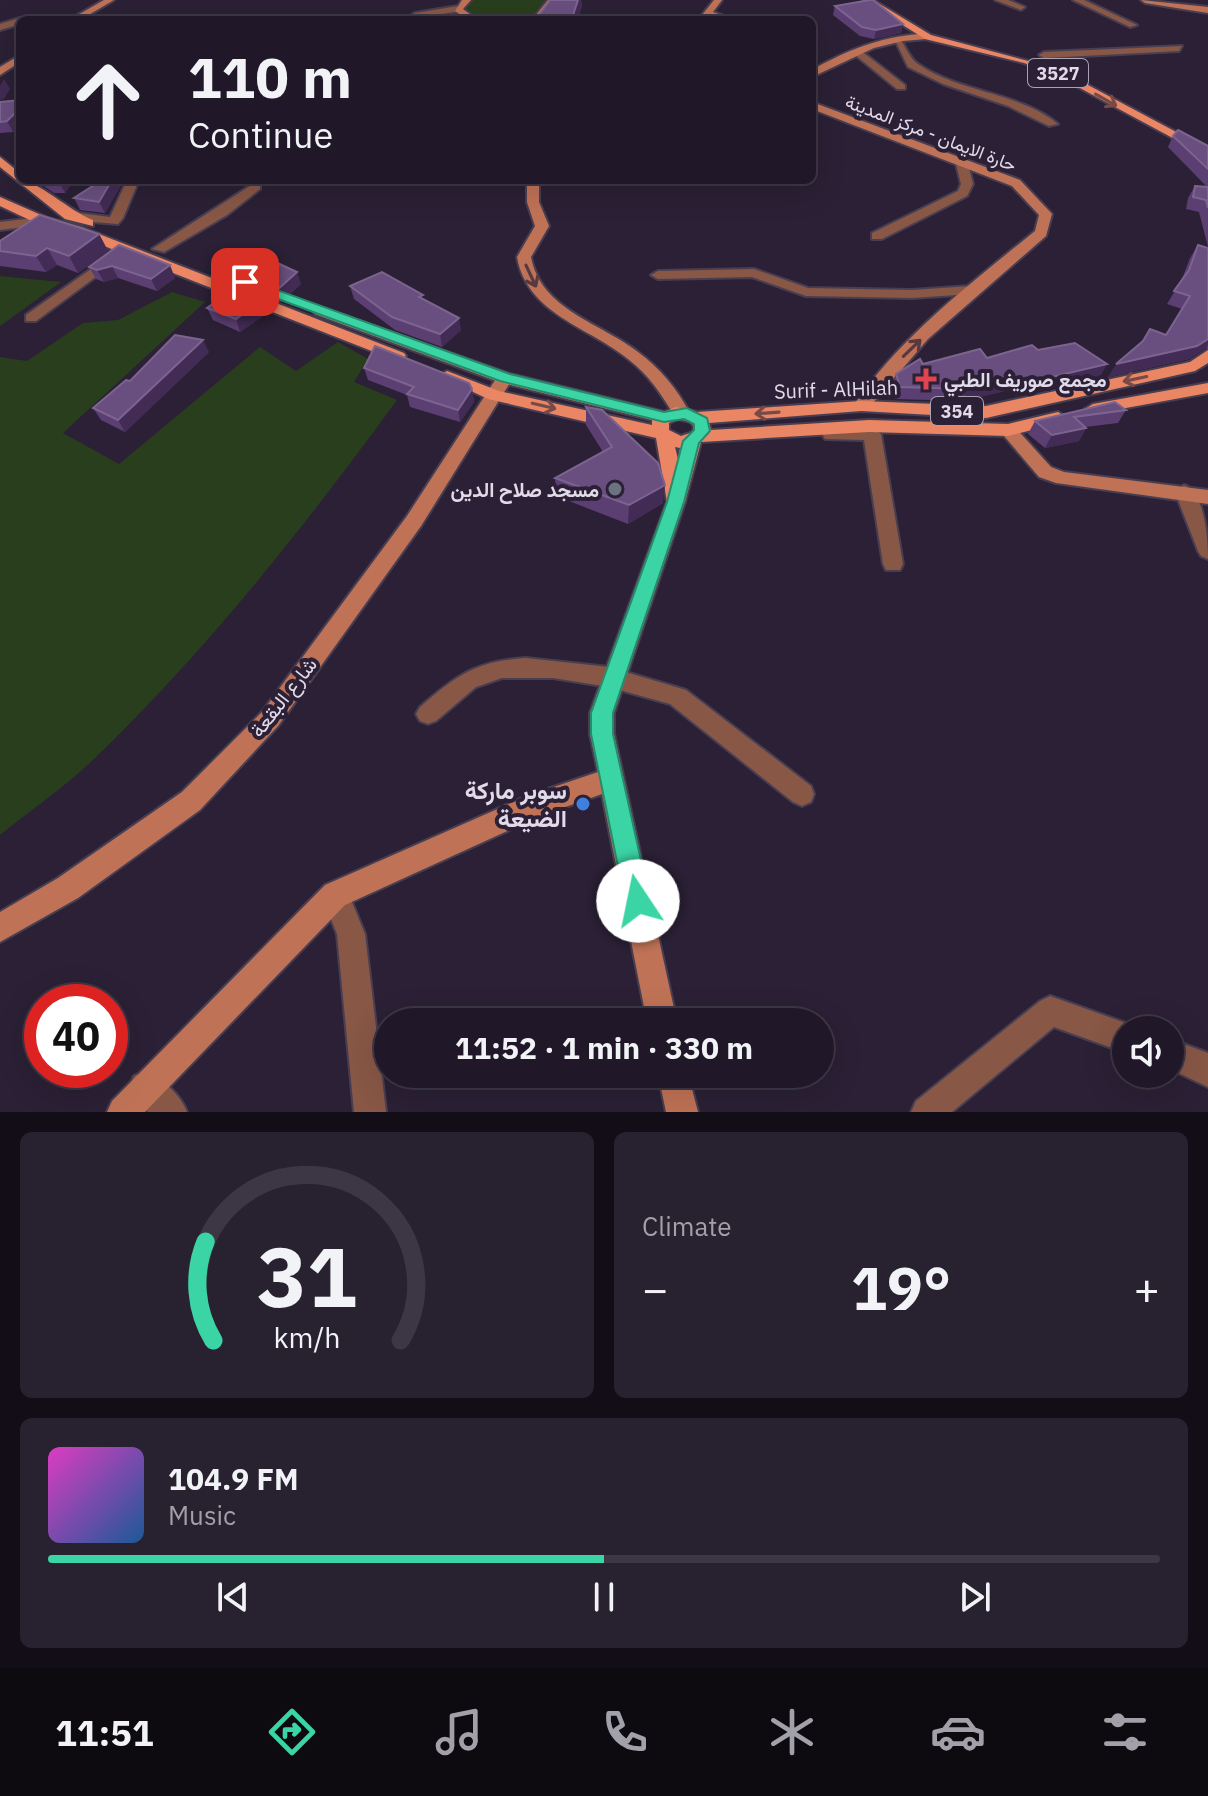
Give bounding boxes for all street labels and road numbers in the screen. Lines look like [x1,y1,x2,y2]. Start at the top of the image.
road number: 3527 [1028,59,1088,87]
street label: حارة الايمان - مركز المدينة [842,90,1020,176]
street label: Surif - AlHilah [774,373,898,405]
road number: 354 [931,397,983,425]
street label: شارع البقعة [243,652,323,743]

